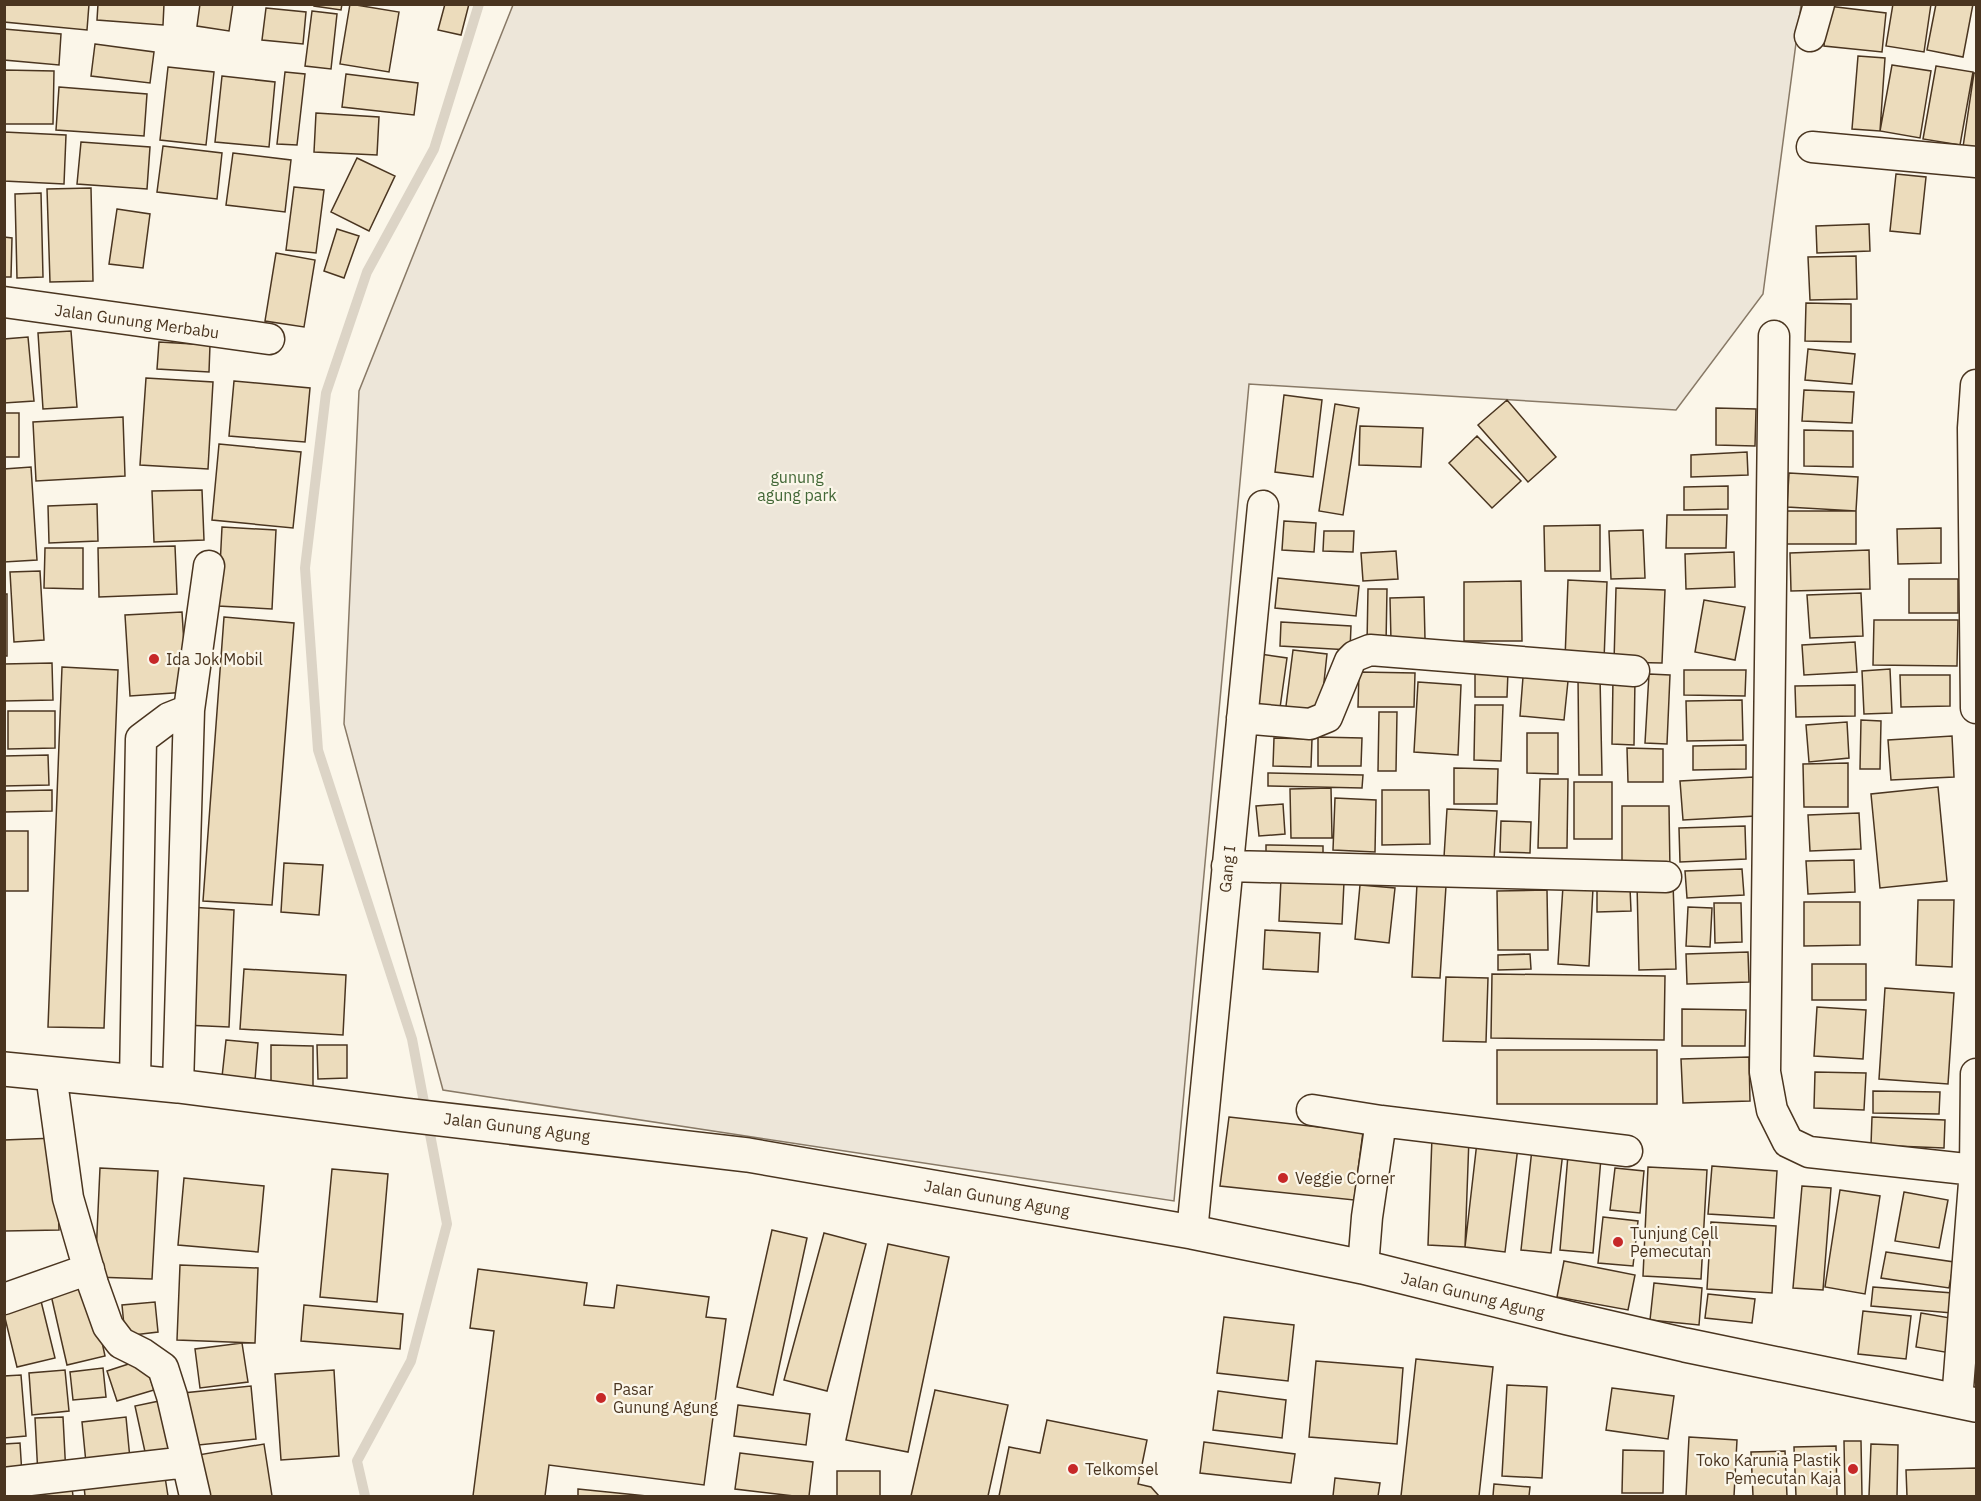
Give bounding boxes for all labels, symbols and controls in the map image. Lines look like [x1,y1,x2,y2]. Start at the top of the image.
street label: Jalan Gunung Merbabu [53,300,221,342]
park label: gunung agung park [757,467,837,505]
place label: Ida Jok Mobil [166,649,263,669]
marker: Ida Jok Mobil [147,652,161,666]
street label: Gang I [1215,844,1239,894]
street label: Jalan Gunung Agung [443,1108,592,1146]
place label: Veggie Corner [1295,1168,1395,1188]
marker: Veggie Corner [1276,1171,1290,1185]
street label: Jalan Gunung Agung [923,1175,1072,1221]
place label: Tunjung Cell Pemecutan [1630,1223,1718,1261]
marker: Tunjung Cell Pemecutan [1611,1235,1625,1249]
street label: Jalan Gunung Agung [1399,1267,1547,1323]
place label: Pasar Gunung Agung [613,1379,719,1417]
marker: Pasar Gunung Agung [594,1391,608,1405]
place label: Toko Karunia Plastik Pemecutan Kaja [1696,1450,1842,1488]
place label: Telkomsel [1085,1459,1158,1479]
marker: Telkomsel [1066,1462,1080,1476]
marker: Toko Karunia Plastik Pemecutan Kaja [1846,1462,1860,1476]

